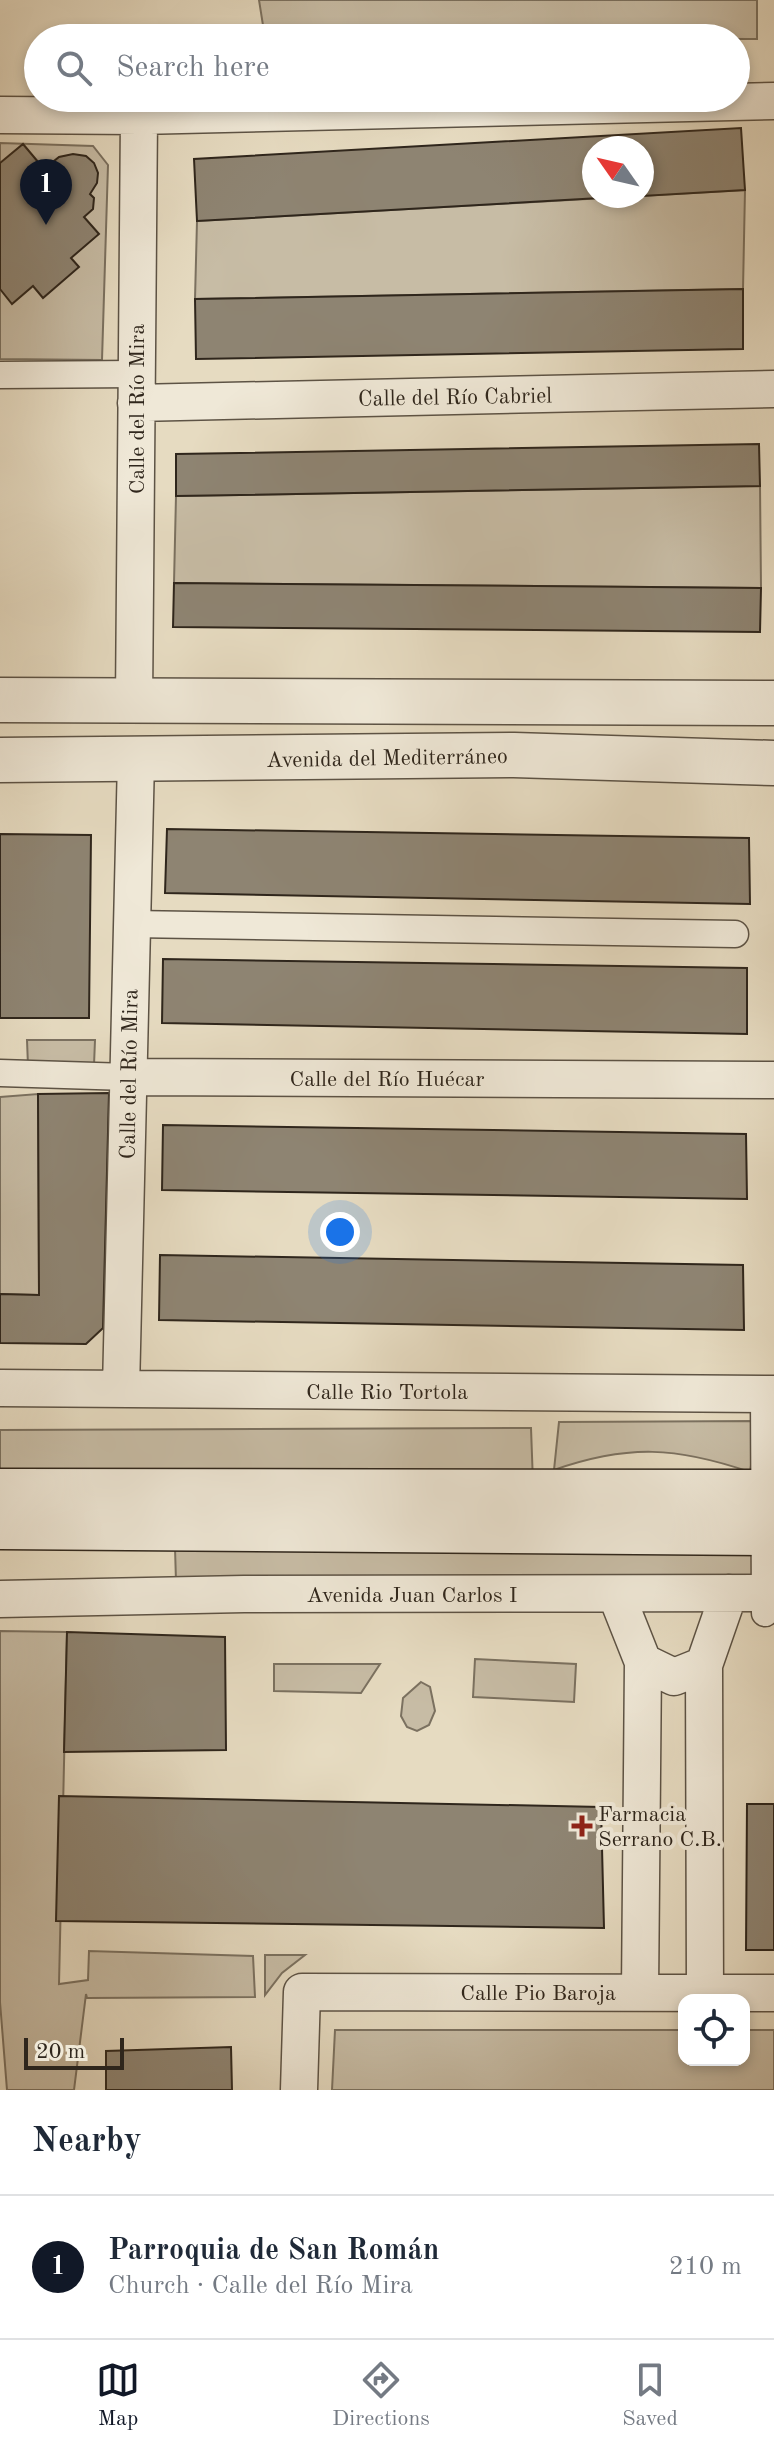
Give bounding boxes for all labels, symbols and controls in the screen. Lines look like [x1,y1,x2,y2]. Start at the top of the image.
search box [24,24,750,112]
icon: search [52,46,96,90]
text: Search here [116,53,270,83]
north arrow [582,136,654,208]
pin: 1 [20,159,72,225]
street label: Calle del Río Mira [127,324,149,494]
street label: Calle del Río Cabriel [358,385,552,411]
street label: Avenida del Mediterráneo [266,746,508,772]
street label: Calle del Río Mira [118,988,142,1159]
street label: Calle del Río Huécar [290,1069,484,1091]
your location [320,1212,360,1252]
street label: Calle Rio Tortola [306,1382,468,1404]
street label: Avenida Juan Carlos I [307,1585,517,1607]
place label: Farmacia Serrano C.B. [598,1804,722,1851]
marker: Farmacia Serrano C.B. [573,1817,591,1835]
street label: Calle Pio Baroja [460,1983,616,2005]
map controls [678,1994,750,2066]
button: locate [678,1994,750,2066]
scale bar [24,2034,124,2070]
text: 20 m [36,2041,85,2063]
text: Nearby [32,2125,142,2159]
text: Parroquia de San Román [108,2236,439,2266]
text: 1 [50,2254,66,2280]
text: 210 m [669,2254,742,2280]
text: Church · Calle del Río Mira [108,2273,413,2299]
tab: Map [96,2358,140,2433]
tab: Directions [332,2358,430,2433]
tab: Saved [622,2358,678,2433]

